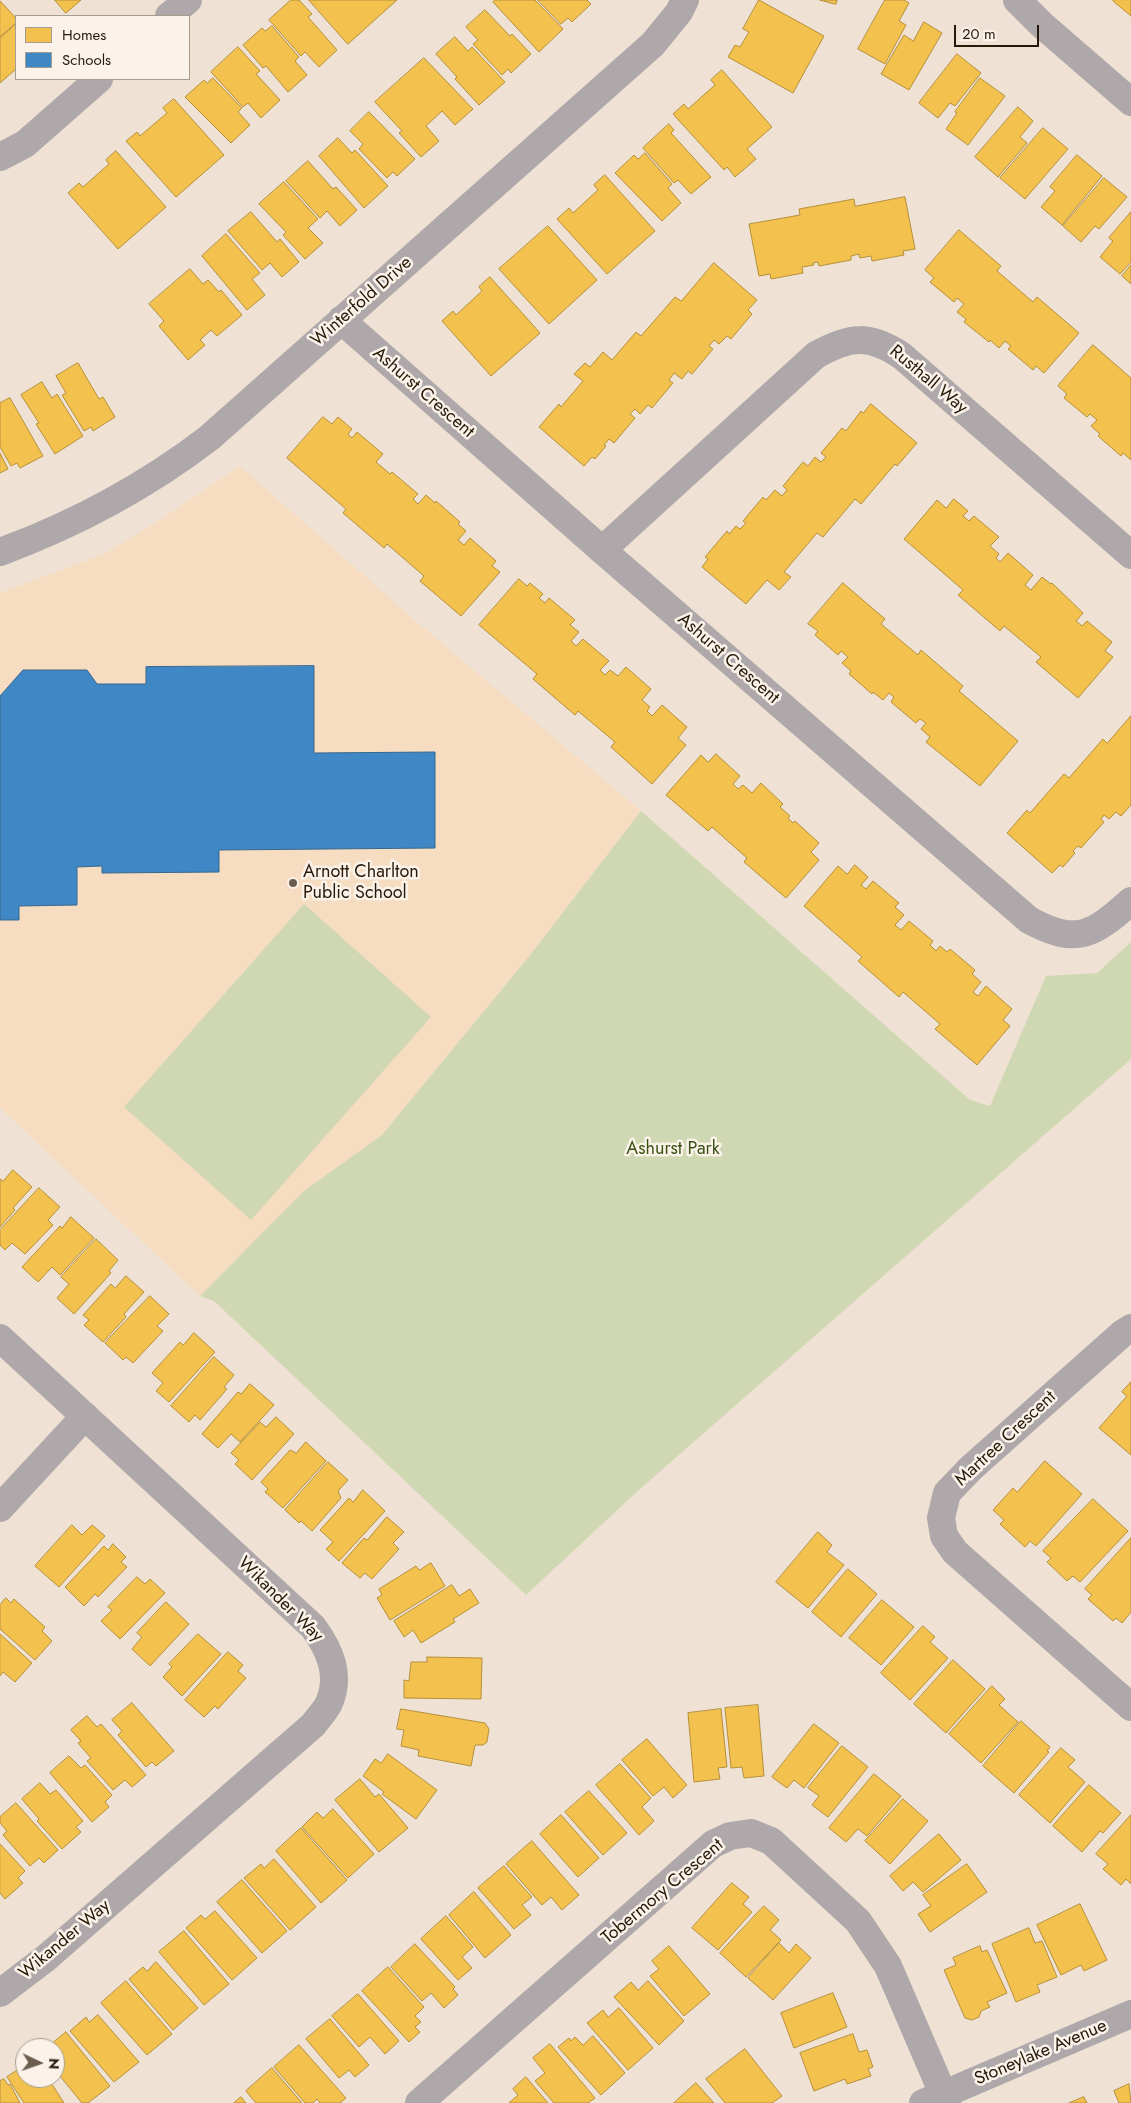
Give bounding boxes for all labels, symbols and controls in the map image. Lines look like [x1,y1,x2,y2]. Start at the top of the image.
legend [15,15,190,80]
scale bar [956,15,1041,47]
text: 20 m [962,23,996,45]
text: Homes [62,24,106,46]
text: Schools [62,49,111,71]
street label: Winterfold Drive [307,252,417,352]
street label: Rusthall Way [885,341,971,419]
street label: Ashurst Crescent [368,343,478,443]
street label: Ashurst Crescent [673,609,783,709]
place label: Arnott Charlton Public School [303,862,419,904]
marker: Arnott Charlton Public School [287,877,299,889]
park label: Ashurst Park [626,1139,720,1161]
street label: Martree Crescent [951,1387,1061,1491]
street label: Wikander Way [233,1553,327,1647]
street label: Tobermory Crescent [598,1835,728,1949]
street label: Wikander Way [15,1896,115,1984]
street label: Stoneylake Avenue [972,2015,1110,2091]
north arrow [15,2038,65,2088]
text: N [44,2058,64,2070]

